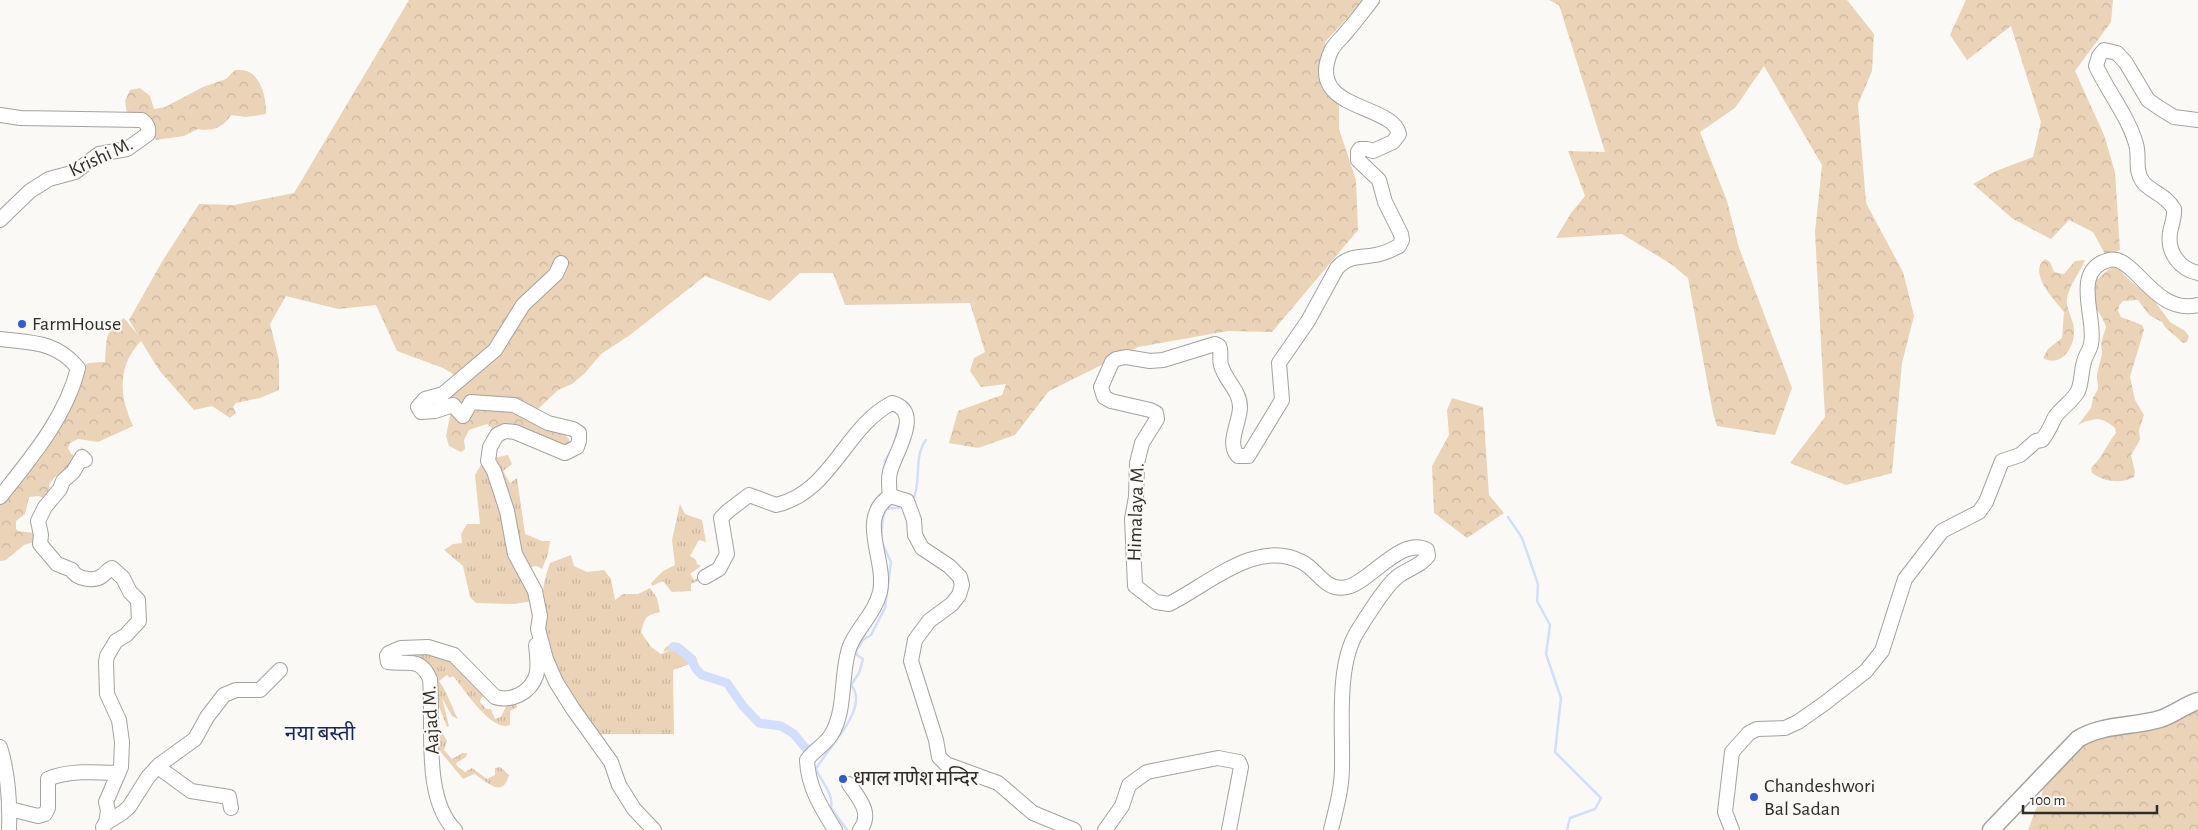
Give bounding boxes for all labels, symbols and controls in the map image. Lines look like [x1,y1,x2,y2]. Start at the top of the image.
street label: Krishi M. [66,133,136,181]
place label: FarmHouse [32,314,121,334]
marker: FarmHouse [16,318,28,330]
street label: Himalaya M. [1124,462,1148,562]
street label: Aajad M. [419,685,443,755]
district label: नया बस्ती [285,721,356,744]
place label: धगल गणेश मन्दिर [853,766,979,789]
marker: धगल गणेश मन्दिर [837,773,849,785]
place label: Chandeshwori Bal Sadan [1764,776,1875,819]
scale bar [2023,782,2157,814]
marker: Chandeshwori Bal Sadan [1748,791,1760,803]
text: 100 m [2030,793,2065,808]

